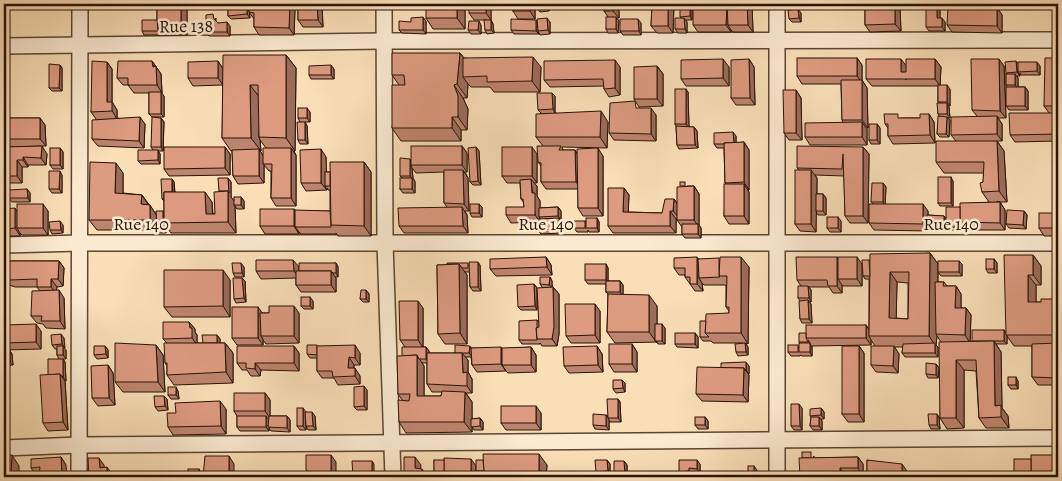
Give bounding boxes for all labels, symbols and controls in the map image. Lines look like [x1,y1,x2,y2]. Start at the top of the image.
street label: Rue 138 [159,14,213,38]
street label: Rue 140 [113,212,169,236]
street label: Rue 140 [518,212,574,236]
street label: Rue 140 [923,212,979,236]

